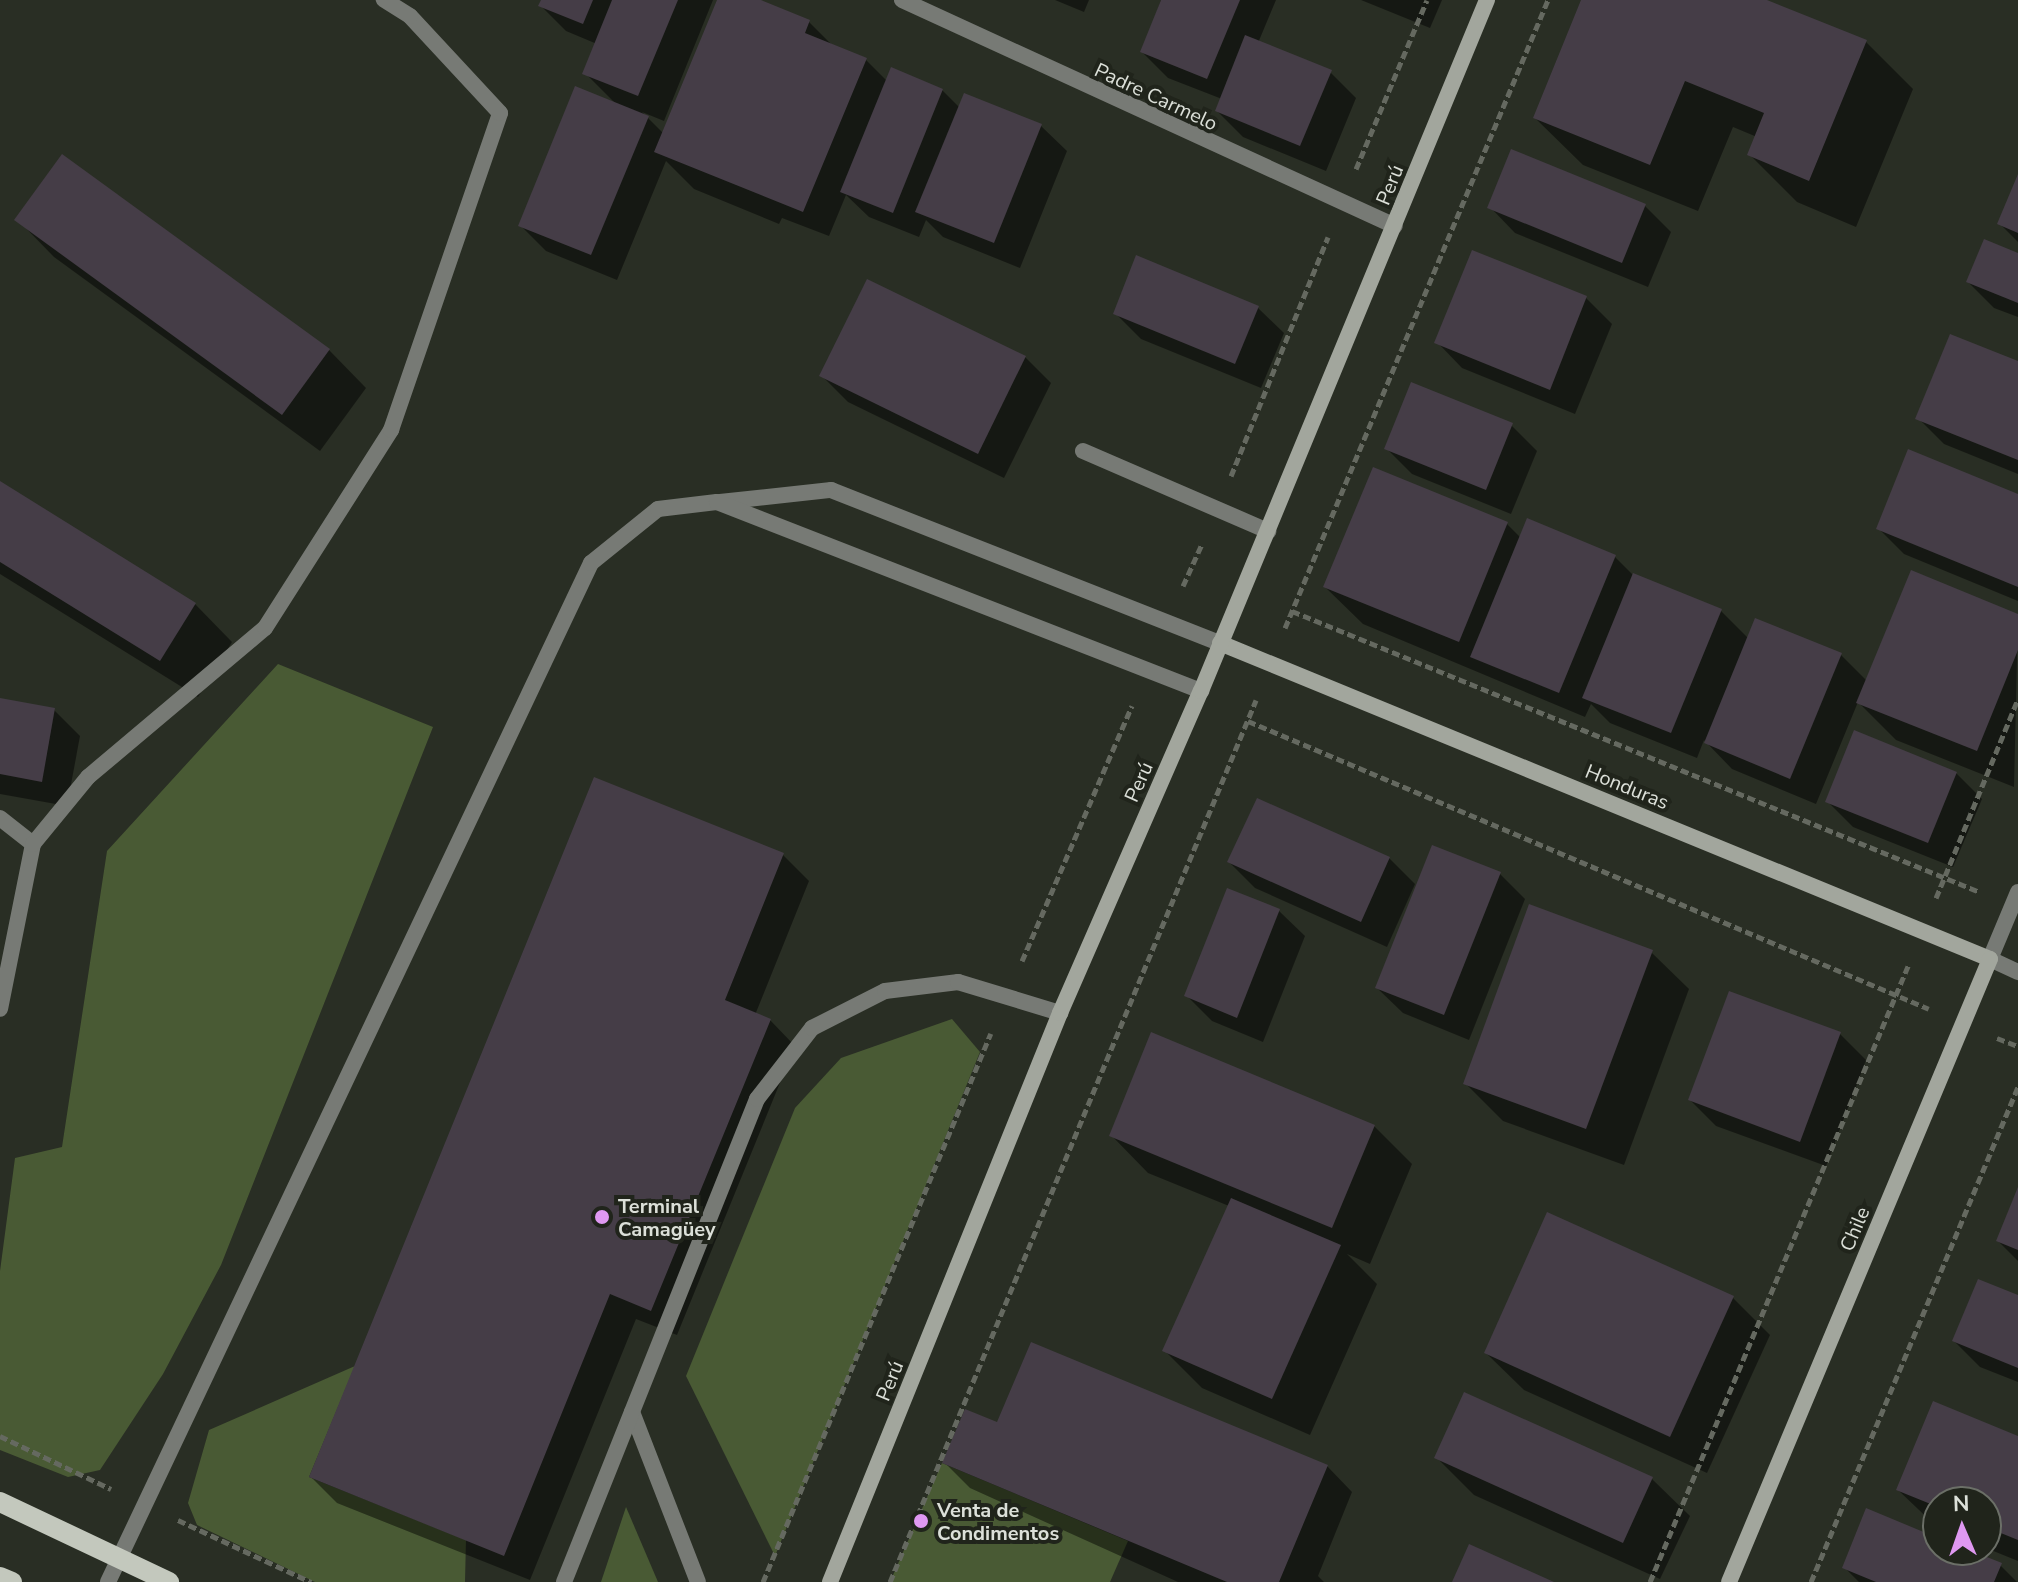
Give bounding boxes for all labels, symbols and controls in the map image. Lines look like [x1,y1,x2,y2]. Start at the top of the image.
street label: Padre Carmelo [1091,58,1221,136]
street label: Perú [1371,161,1409,209]
street label: Perú [1120,758,1158,806]
street label: Honduras [1582,759,1672,815]
place label: Terminal Camagüey [618,1194,715,1241]
street label: Chile [1835,1203,1875,1255]
marker: Terminal Camagüey [593,1208,611,1226]
street label: Perú [871,1357,909,1405]
north arrow [1922,1486,2002,1566]
text: N [1952,1489,1970,1519]
place label: Venta de Condimentos [937,1498,1059,1545]
marker: Venta de Condimentos [912,1512,930,1530]

